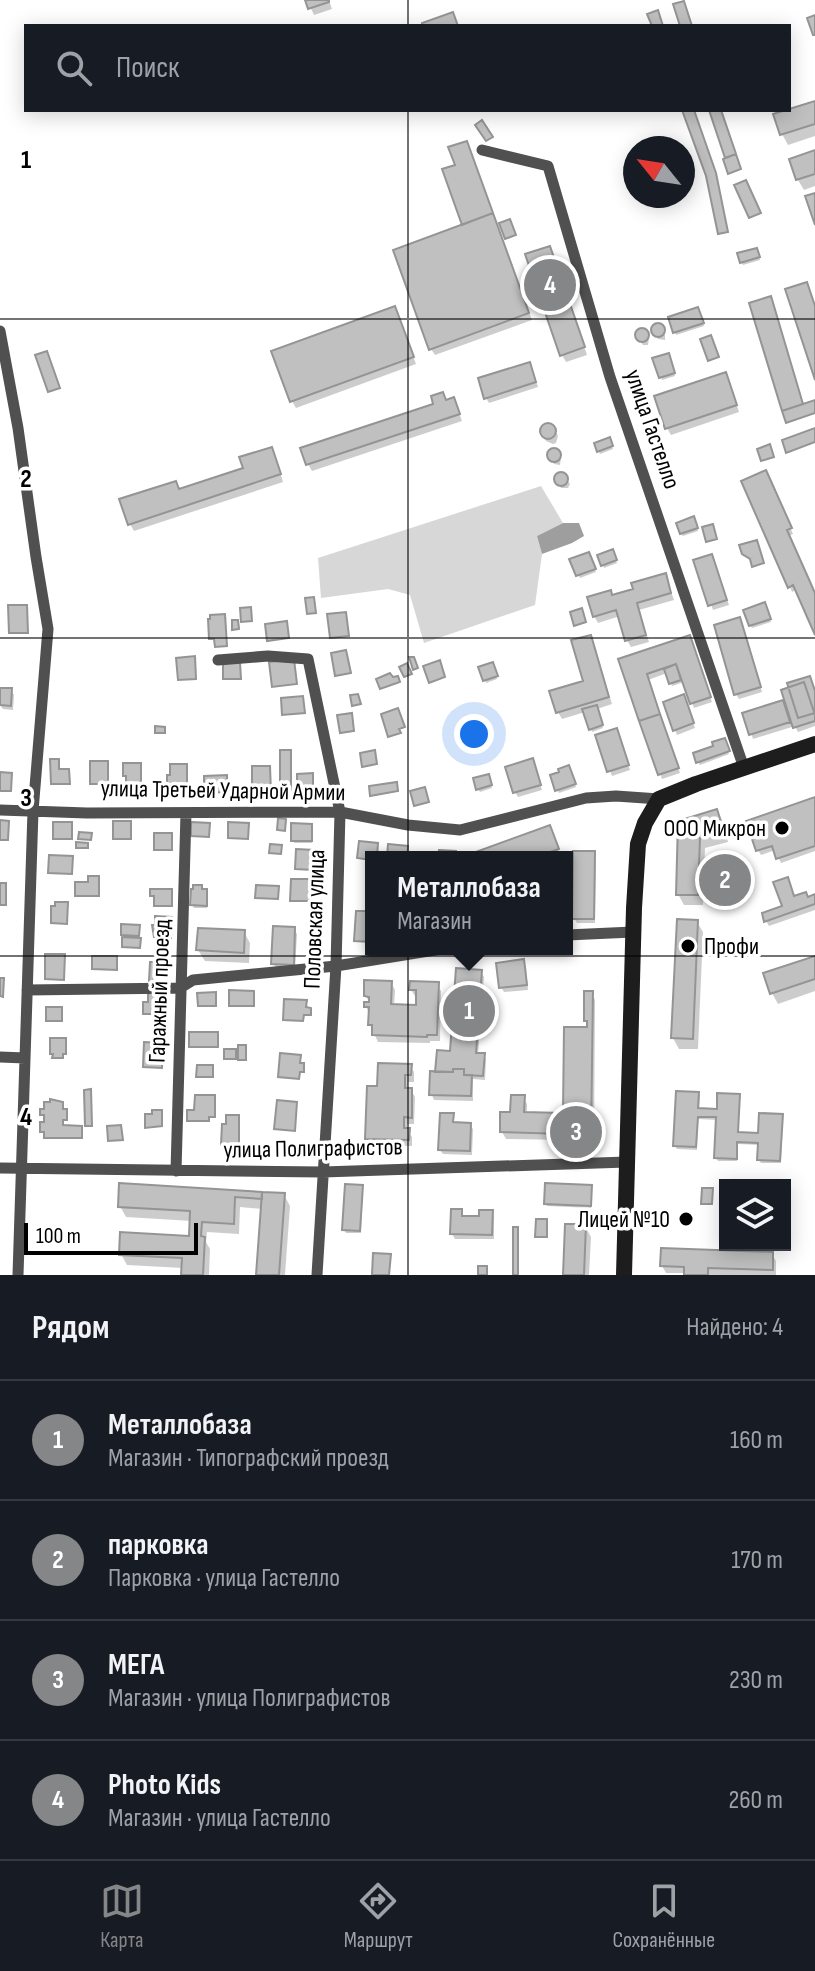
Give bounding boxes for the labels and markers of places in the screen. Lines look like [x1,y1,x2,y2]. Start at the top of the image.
pin: 4 [524,255,576,315]
place label: ООО Микрон [663,814,766,843]
marker: ООО Микрон [773,819,791,837]
pin: 2 [699,850,751,910]
place label: Профи [704,932,759,961]
marker: Профи [679,937,697,955]
pin: 1 [443,981,495,1041]
pin: 3 [550,1102,602,1162]
place label: Лицей №10 [578,1205,670,1234]
marker: Лицей №10 [677,1210,695,1228]

